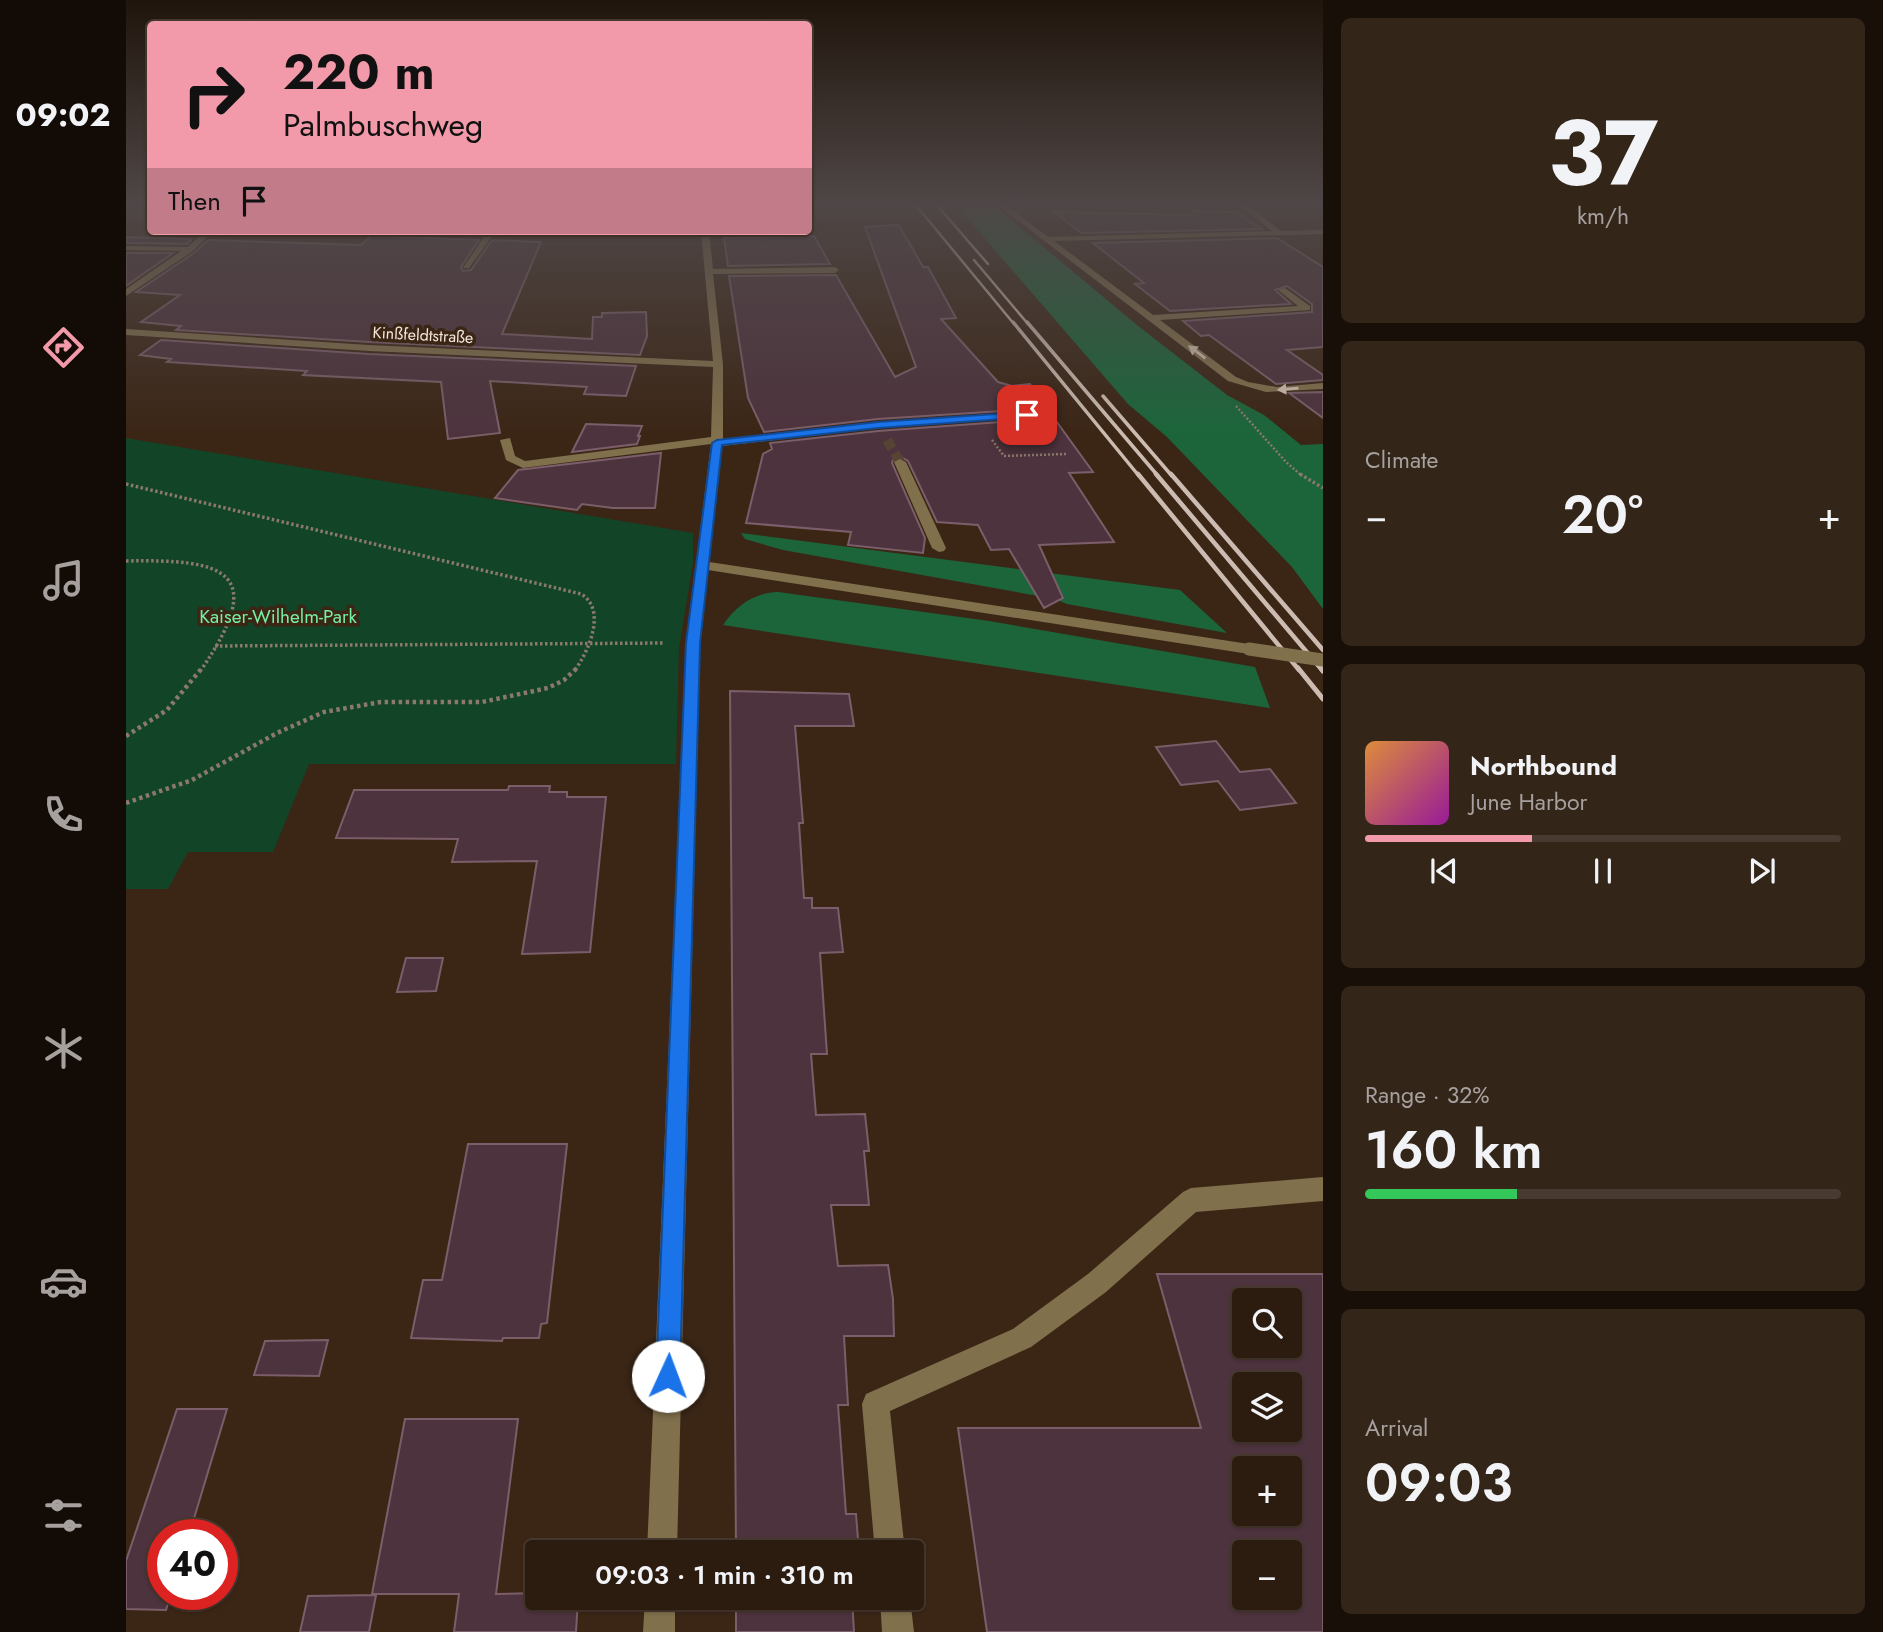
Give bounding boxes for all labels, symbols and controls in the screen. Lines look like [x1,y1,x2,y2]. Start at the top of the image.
text: 220 m [283,37,435,107]
icon: right [168,49,259,140]
text: 37 [1548,88,1658,219]
text: 09:02 [15,92,111,138]
text: Palmbuschweg [283,102,483,148]
text: Then [168,182,221,220]
icon: arrive [235,182,273,220]
text: km/h [1577,199,1629,233]
street label: Kinßfeldtstraße [372,321,474,349]
icon: directions [39,323,88,372]
one-way arrow [1188,345,1206,360]
one-way arrow [1277,384,1299,395]
pin [997,385,1057,445]
icon: arrive [1008,396,1046,434]
text: Climate [1365,443,1438,477]
text: 20° [1562,477,1643,553]
text: − [1365,488,1387,543]
text: + [1818,488,1841,543]
icon: music [39,556,88,605]
park label: Kaiser-Wilhelm-Park [199,603,357,630]
text: Northbound [1470,747,1617,785]
text: June Harbor [1470,785,1587,819]
icon: phone [39,790,88,839]
icon: previous [1425,852,1463,890]
icon: pause [1584,852,1622,890]
icon: next [1743,852,1781,890]
icon: climate [39,1024,88,1073]
text: Range · 32% [1365,1078,1490,1112]
text: 160 km [1365,1112,1543,1188]
icon: car [39,1257,88,1306]
map controls [1232,1288,1302,1610]
button: search [1232,1288,1302,1358]
position arrow [631,1339,705,1413]
button: layers [1232,1372,1302,1442]
text: Arrival [1365,1411,1428,1445]
text: 09:03 [1365,1445,1513,1521]
button: + [1232,1456,1302,1526]
icon: filters [39,1491,88,1540]
speed limit sign: 40 [147,1519,238,1610]
button: − [1232,1540,1302,1610]
text: 09:03 · 1 min · 310 m [595,1556,854,1594]

